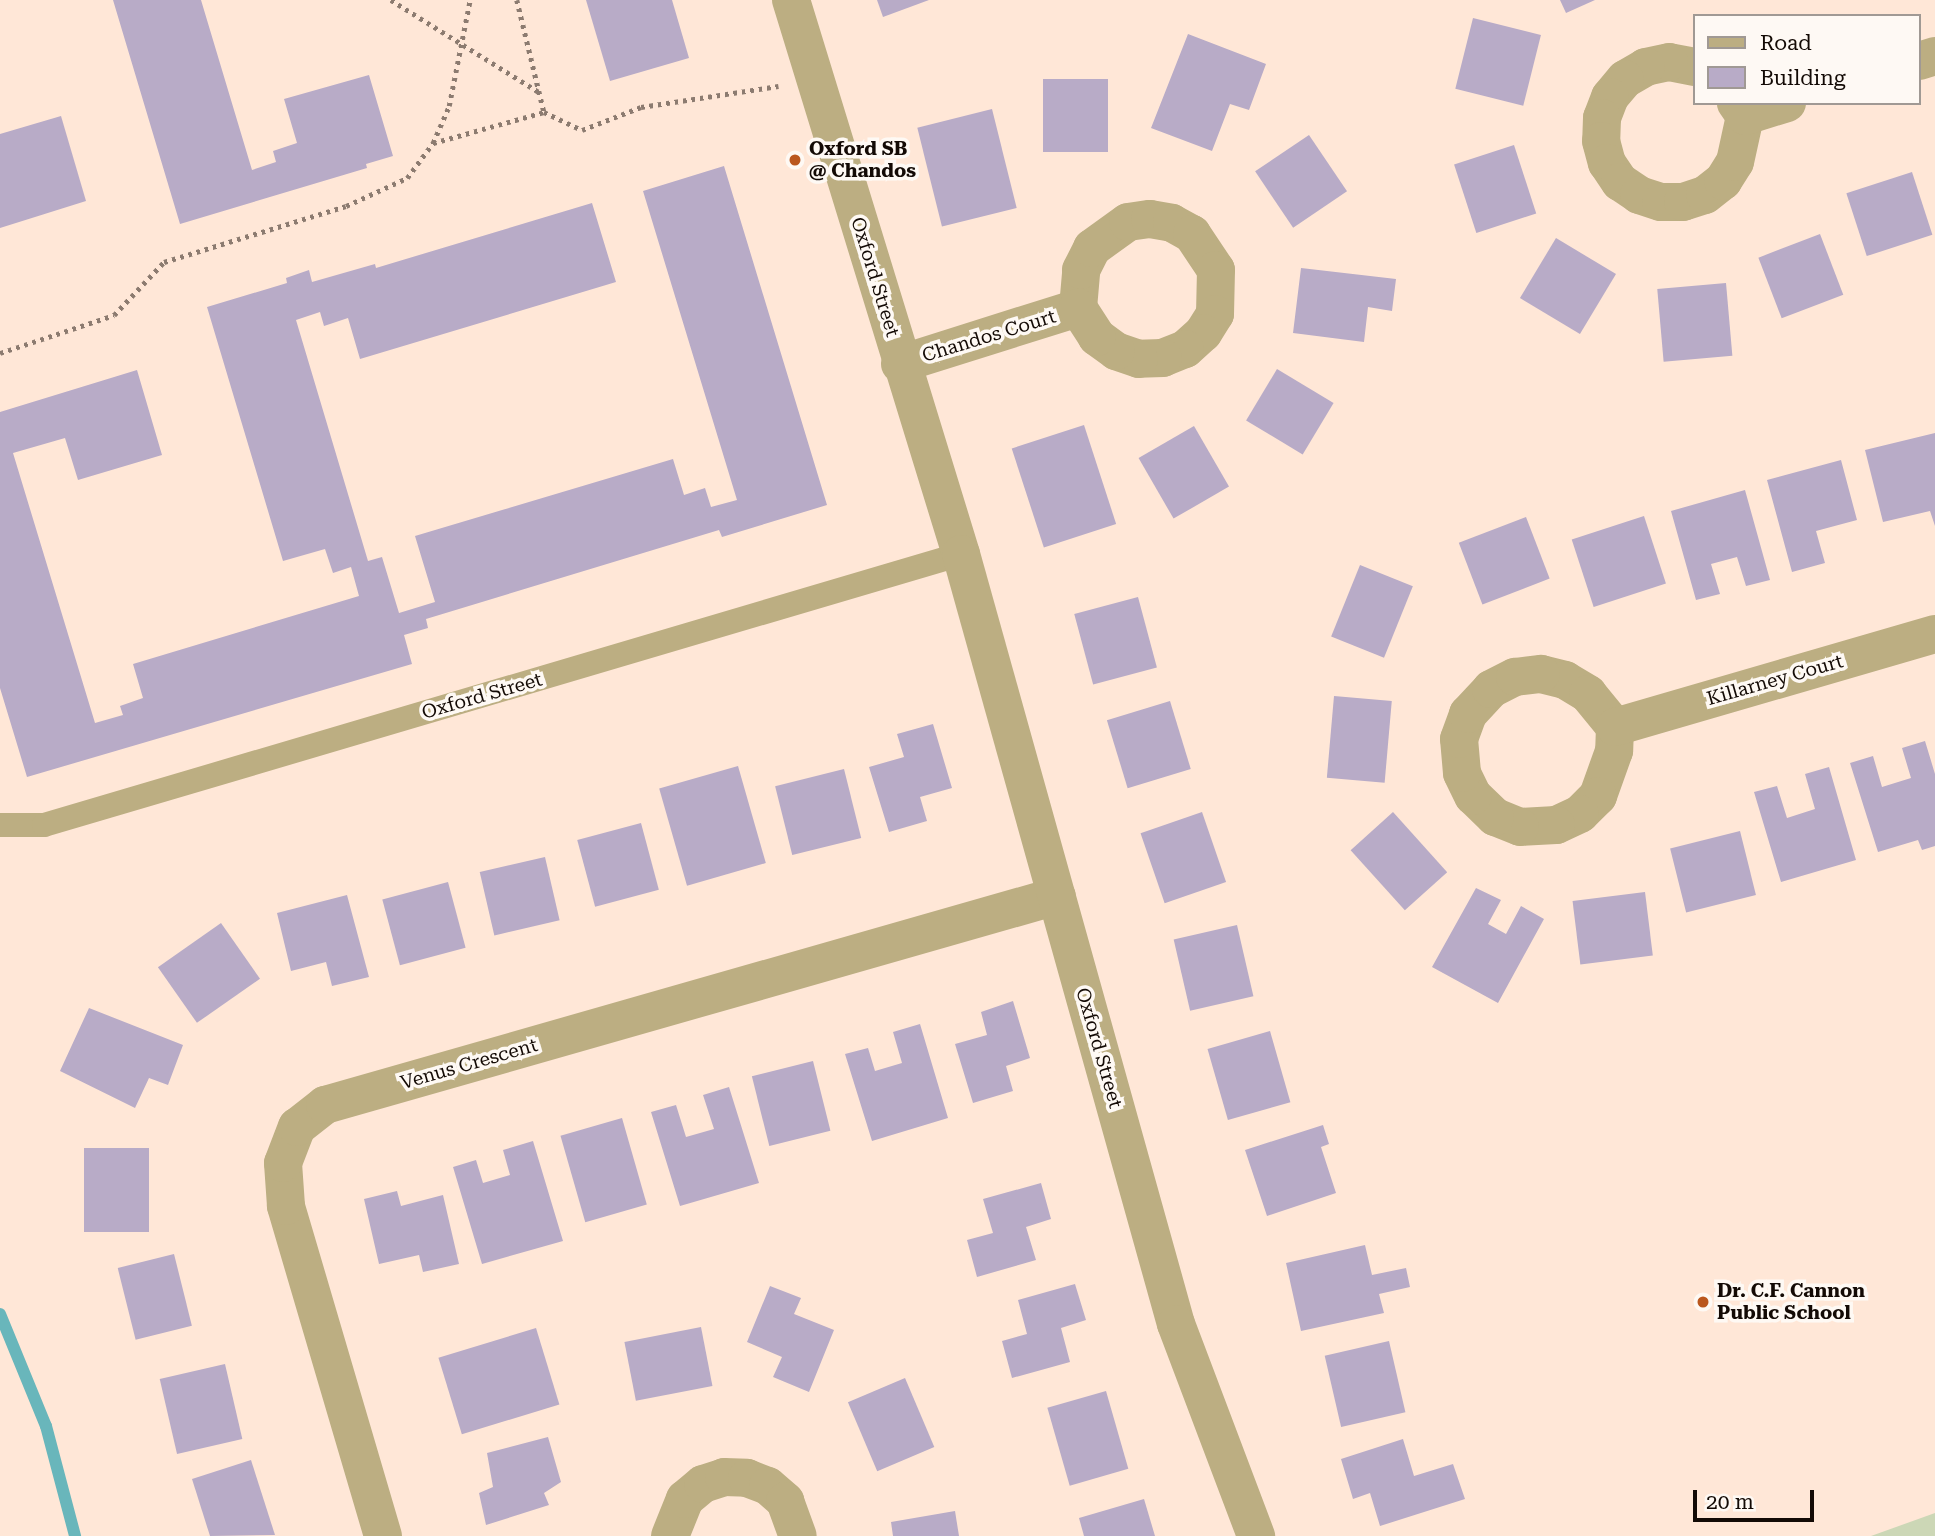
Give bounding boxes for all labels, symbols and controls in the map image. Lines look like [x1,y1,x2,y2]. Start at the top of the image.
legend [1694,14,1921,105]
text: Road [1760,31,1812,55]
text: Building [1760,66,1846,90]
place label: Oxford SB @ Chandos [809,138,916,182]
marker: Oxford SB @ Chandos [787,152,803,168]
street label: Oxford Street [846,214,904,340]
street label: Chandos Court [919,305,1059,367]
street label: Killarney Court [1704,650,1846,710]
street label: Oxford Street [419,668,545,724]
street label: Oxford Street [1071,985,1127,1111]
street label: Venus Crescent [398,1034,540,1094]
place label: Dr. C.F. Cannon Public School [1717,1280,1865,1324]
marker: Dr. C.F. Cannon Public School [1695,1294,1711,1310]
scale bar [1697,1476,1818,1520]
text: 20 m [1706,1490,1754,1514]

